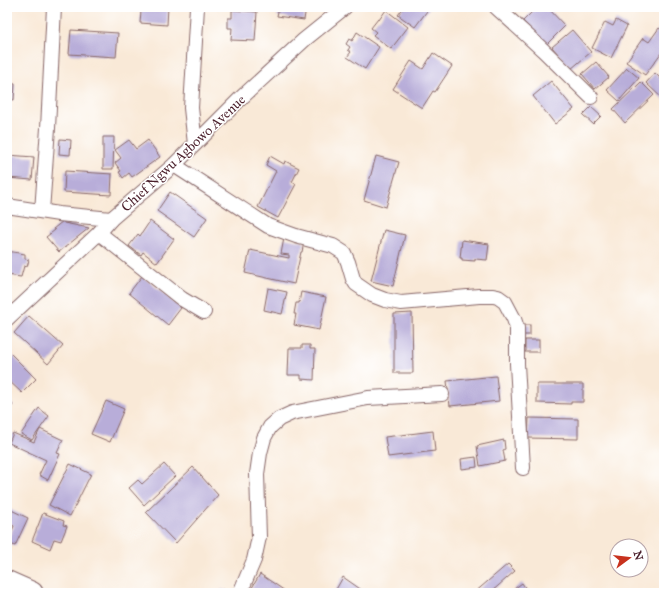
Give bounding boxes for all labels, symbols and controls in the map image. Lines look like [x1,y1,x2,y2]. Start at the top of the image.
street label: Chief Ngwu Agbowo Avenue [118,91,249,215]
north arrow [609,538,649,578]
text: N [631,549,646,562]

